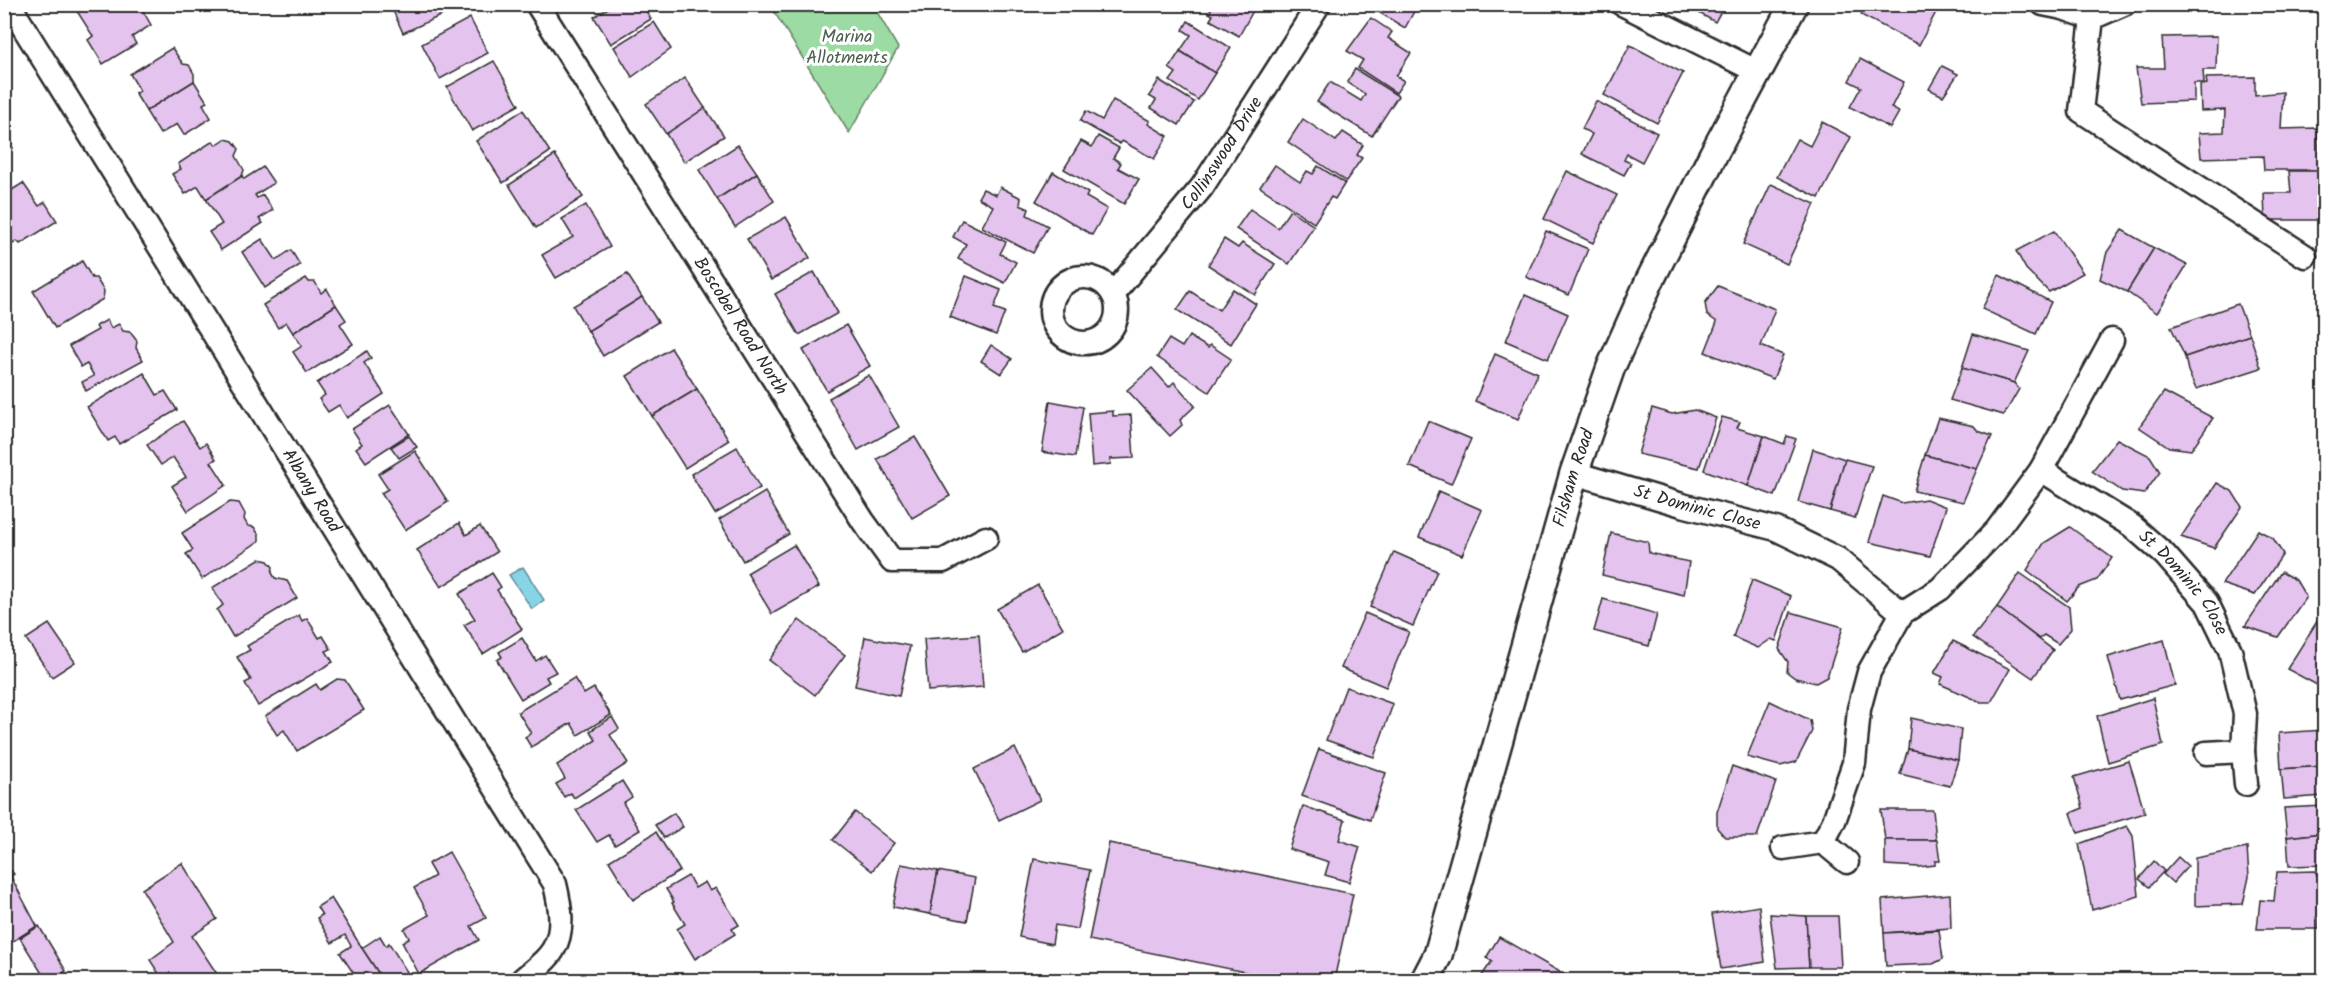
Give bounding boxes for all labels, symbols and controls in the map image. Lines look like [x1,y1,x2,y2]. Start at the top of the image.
park label: Marina Allotments [806,23,888,73]
street label: Collinswood Drive [1174,91,1271,217]
street label: Boscobel Road North [686,251,795,401]
street label: Filsham Road [1545,424,1603,531]
street label: Albany Road [274,443,349,540]
street label: St Dominic Close [1630,477,1764,539]
street label: St Dominic Close [2131,523,2235,641]

